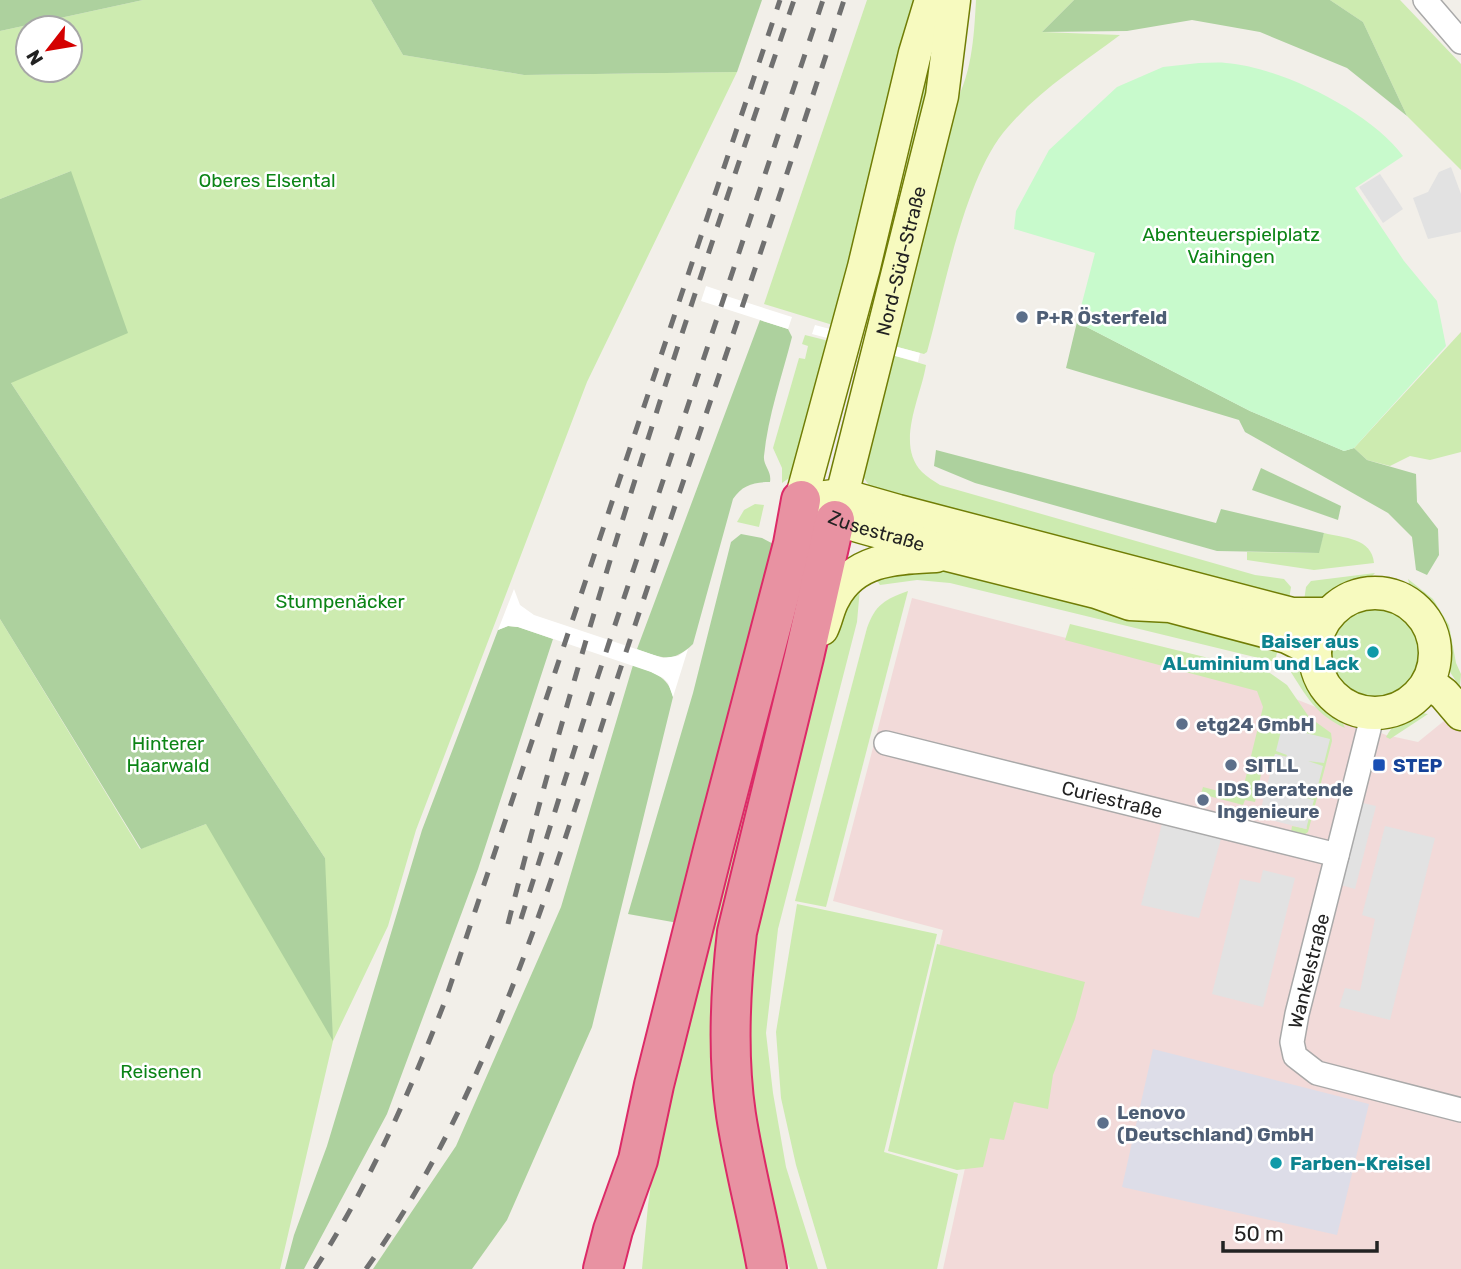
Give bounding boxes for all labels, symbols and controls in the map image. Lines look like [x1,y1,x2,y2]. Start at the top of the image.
north arrow [14,14,84,84]
text: N [21,46,48,69]
park label: Oberes Elsental [198,169,336,192]
street label: Nord-Süd-Straße [871,184,930,338]
park label: Abenteuerspielplatz Vaihingen [1142,223,1320,268]
place label: P+R Österfeld [1036,306,1167,329]
marker: P+R Österfeld [1014,309,1030,325]
street label: Zusestraße [825,505,928,556]
park label: Stumpenäcker [275,590,405,613]
place label: Baiser aus ALuminium und Lack [1163,630,1359,675]
marker: Baiser aus ALuminium und Lack [1365,644,1381,660]
place label: etg24 GmbH [1196,713,1315,736]
marker: etg24 GmbH [1174,716,1190,732]
park label: Hinterer Haarwald [126,732,210,777]
place label: SITLL [1245,754,1299,777]
place label: STEP [1393,754,1443,777]
marker: SITLL [1223,757,1239,773]
marker: STEP [1371,757,1387,773]
street label: Curiestraße [1059,776,1165,823]
place label: IDS Beratende Ingenieure [1217,778,1353,823]
marker: IDS Beratende Ingenieure [1195,792,1211,808]
street label: Wankelstraße [1284,911,1334,1031]
park label: Reisenen [120,1060,202,1083]
place label: Lenovo (Deutschland) GmbH [1117,1101,1314,1146]
marker: Lenovo (Deutschland) GmbH [1095,1115,1111,1131]
place label: Farben-Kreisel [1290,1152,1431,1175]
marker: Farben-Kreisel [1268,1155,1284,1171]
scale bar [1223,1210,1377,1254]
text: 50 m [1234,1221,1284,1246]

